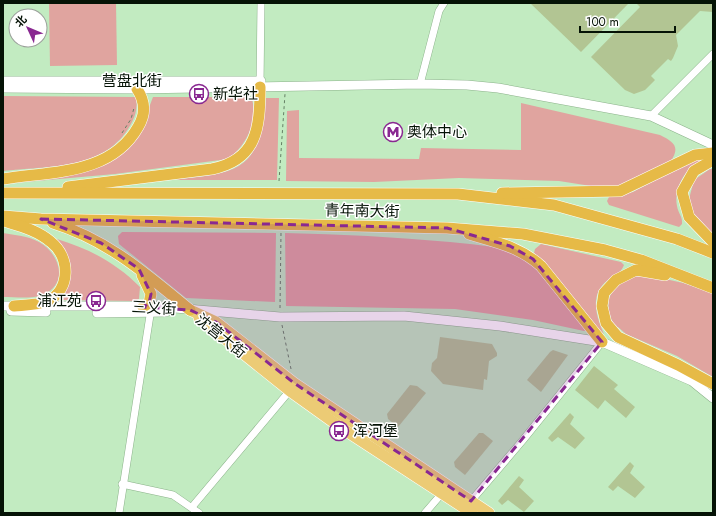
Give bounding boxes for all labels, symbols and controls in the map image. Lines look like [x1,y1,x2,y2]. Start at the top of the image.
north arrow [8,8,48,48]
scale bar [580,8,675,34]
text: 北 [11,12,30,31]
text: 100 m [586,13,619,31]
street label: 营盘北街 [102,70,162,92]
bus stop icon: 新华社 [188,83,210,105]
place label: 新华社 [213,83,258,105]
metro station icon: 奥体中心 [382,121,404,143]
place label: 奥体中心 [407,121,467,143]
street label: 青年南大街 [324,199,400,223]
place label: 浦江苑 [37,290,82,312]
bus stop icon: 浦江苑 [85,290,107,312]
street label: 三义街 [131,296,177,320]
street label: 沈营大街 [191,309,251,363]
bus stop icon: 浑河堡 [328,420,350,442]
place label: 浑河堡 [353,420,398,442]

